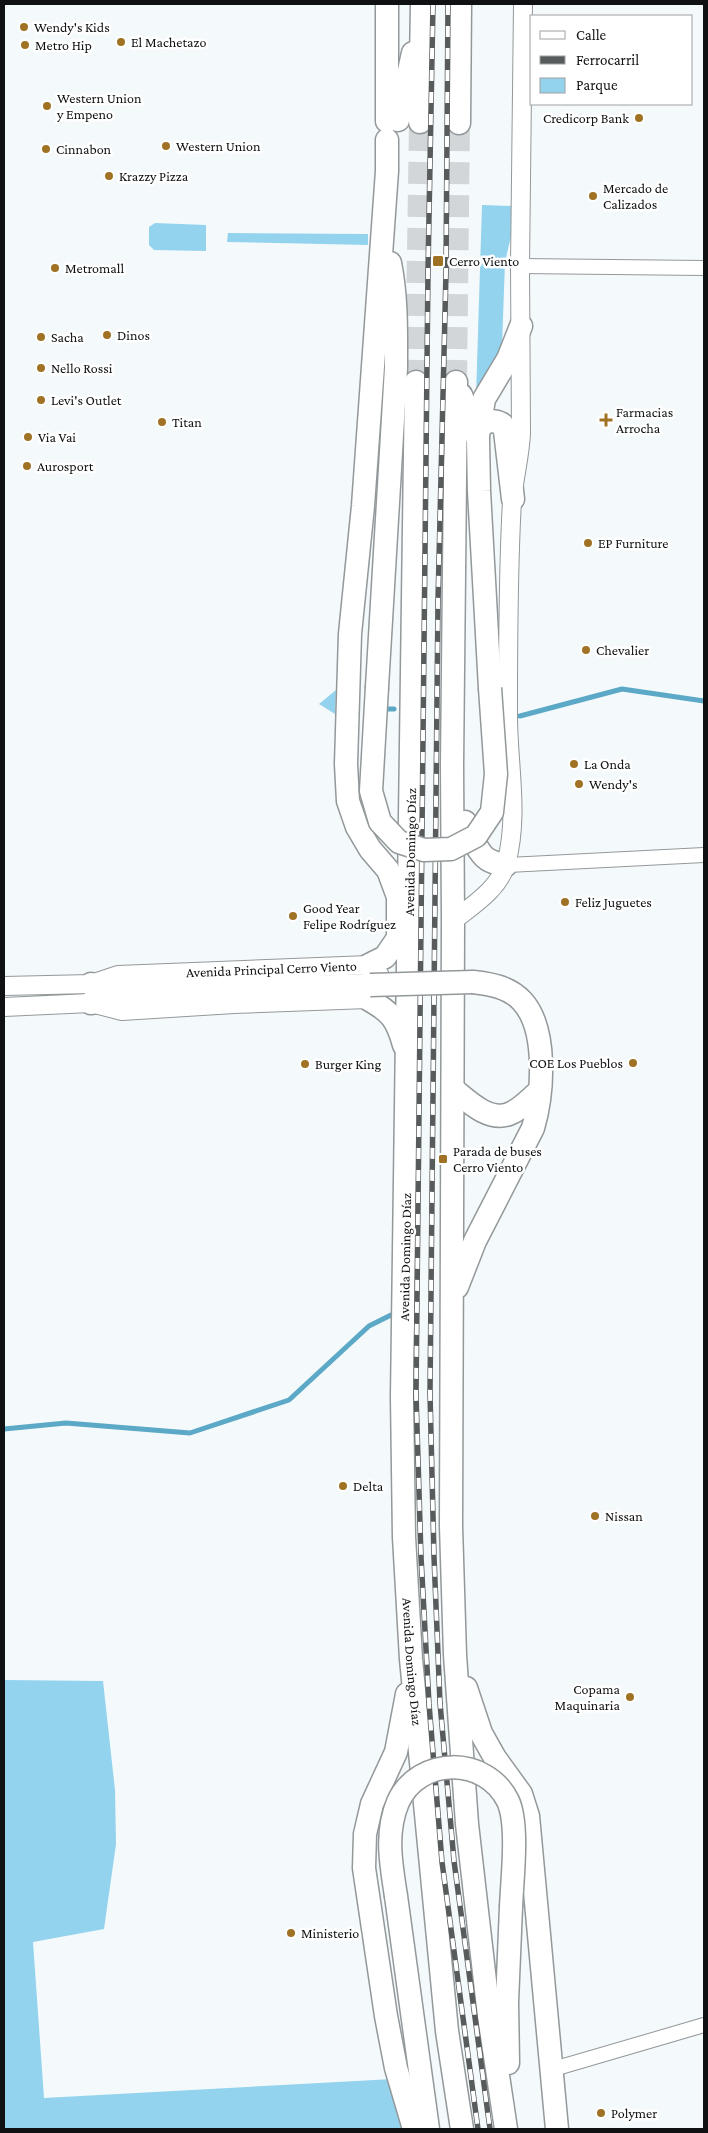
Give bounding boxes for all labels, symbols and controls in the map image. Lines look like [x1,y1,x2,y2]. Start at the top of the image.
legend [530,15,693,105]
place label: Wendy's Kids [34,19,110,35]
marker: Wendy's Kids [18,21,30,33]
text: Calle [576,27,607,43]
place label: El Machetazo [131,34,206,50]
marker: El Machetazo [115,36,127,48]
place label: Metro Hip [35,37,92,53]
marker: Metro Hip [19,39,31,51]
text: Ferrocarril [576,52,639,68]
text: Parque [576,77,618,94]
place label: Western Union y Empeno [56,90,142,122]
marker: Western Union y Empeno [41,100,53,112]
place label: Credicorp Bank [543,110,629,126]
marker: Credicorp Bank [633,112,645,124]
place label: Western Union [176,138,261,154]
marker: Western Union [160,140,172,152]
place label: Cinnabon [56,141,112,157]
marker: Cinnabon [40,143,52,155]
place label: Krazzy Pizza [119,168,189,184]
marker: Krazzy Pizza [103,170,115,182]
place label: Mercado de Calizados [603,180,668,212]
marker: Mercado de Calizados [587,190,599,202]
place label: Cerro Viento [449,253,519,269]
marker: Cerro Viento [431,254,445,268]
place label: Metromall [65,260,124,276]
marker: Metromall [49,262,61,274]
place label: Dinos [117,327,150,343]
place label: Sacha [51,329,84,345]
marker: Dinos [101,329,113,341]
marker: Sacha [35,331,47,343]
place label: Nello Rossi [51,360,113,376]
marker: Nello Rossi [35,362,47,374]
place label: Levi's Outlet [51,392,122,408]
marker: Levi's Outlet [35,394,47,406]
place label: Farmacias Arrocha [616,404,673,436]
place label: Titan [172,414,202,430]
marker: Farmacias Arrocha [600,414,612,426]
marker: Titan [156,416,168,428]
place label: Via Vai [38,429,76,445]
marker: Via Vai [22,431,34,443]
place label: Aurosport [37,458,94,474]
marker: Aurosport [21,460,33,472]
place label: EP Furniture [598,535,668,551]
marker: EP Furniture [582,537,594,549]
place label: Chevalier [596,642,649,658]
marker: Chevalier [580,644,592,656]
place label: La Onda [584,756,631,772]
marker: La Onda [568,758,580,770]
place label: Wendy's [589,776,637,792]
marker: Wendy's [573,778,585,790]
street label: Avenida Domingo Díaz [401,788,419,916]
place label: Feliz Juguetes [575,894,652,910]
marker: Feliz Juguetes [559,896,571,908]
place label: Good Year Felipe Rodríguez [303,900,396,932]
marker: Good Year Felipe Rodríguez [287,910,299,922]
street label: Avenida Principal Cerro Viento [186,957,357,980]
place label: COE Los Pueblos [529,1055,623,1071]
place label: Burger King [315,1056,381,1072]
marker: COE Los Pueblos [627,1057,639,1069]
marker: Burger King [299,1058,311,1070]
place label: Parada de buses Cerro Viento [453,1143,542,1175]
marker: Parada de buses Cerro Viento [437,1153,449,1165]
street label: Avenida Domingo Díaz [396,1193,414,1321]
place label: Delta [353,1478,384,1494]
marker: Delta [337,1480,349,1492]
place label: Nissan [605,1508,643,1524]
marker: Nissan [589,1510,601,1522]
street label: Avenida Domingo Díaz [399,1597,425,1726]
place label: Copama Maquinaria [555,1681,621,1713]
marker: Copama Maquinaria [624,1691,636,1703]
place label: Ministerio [301,1925,359,1941]
marker: Ministerio [285,1927,297,1939]
place label: Polymer [611,2105,657,2121]
marker: Polymer [595,2107,607,2119]

